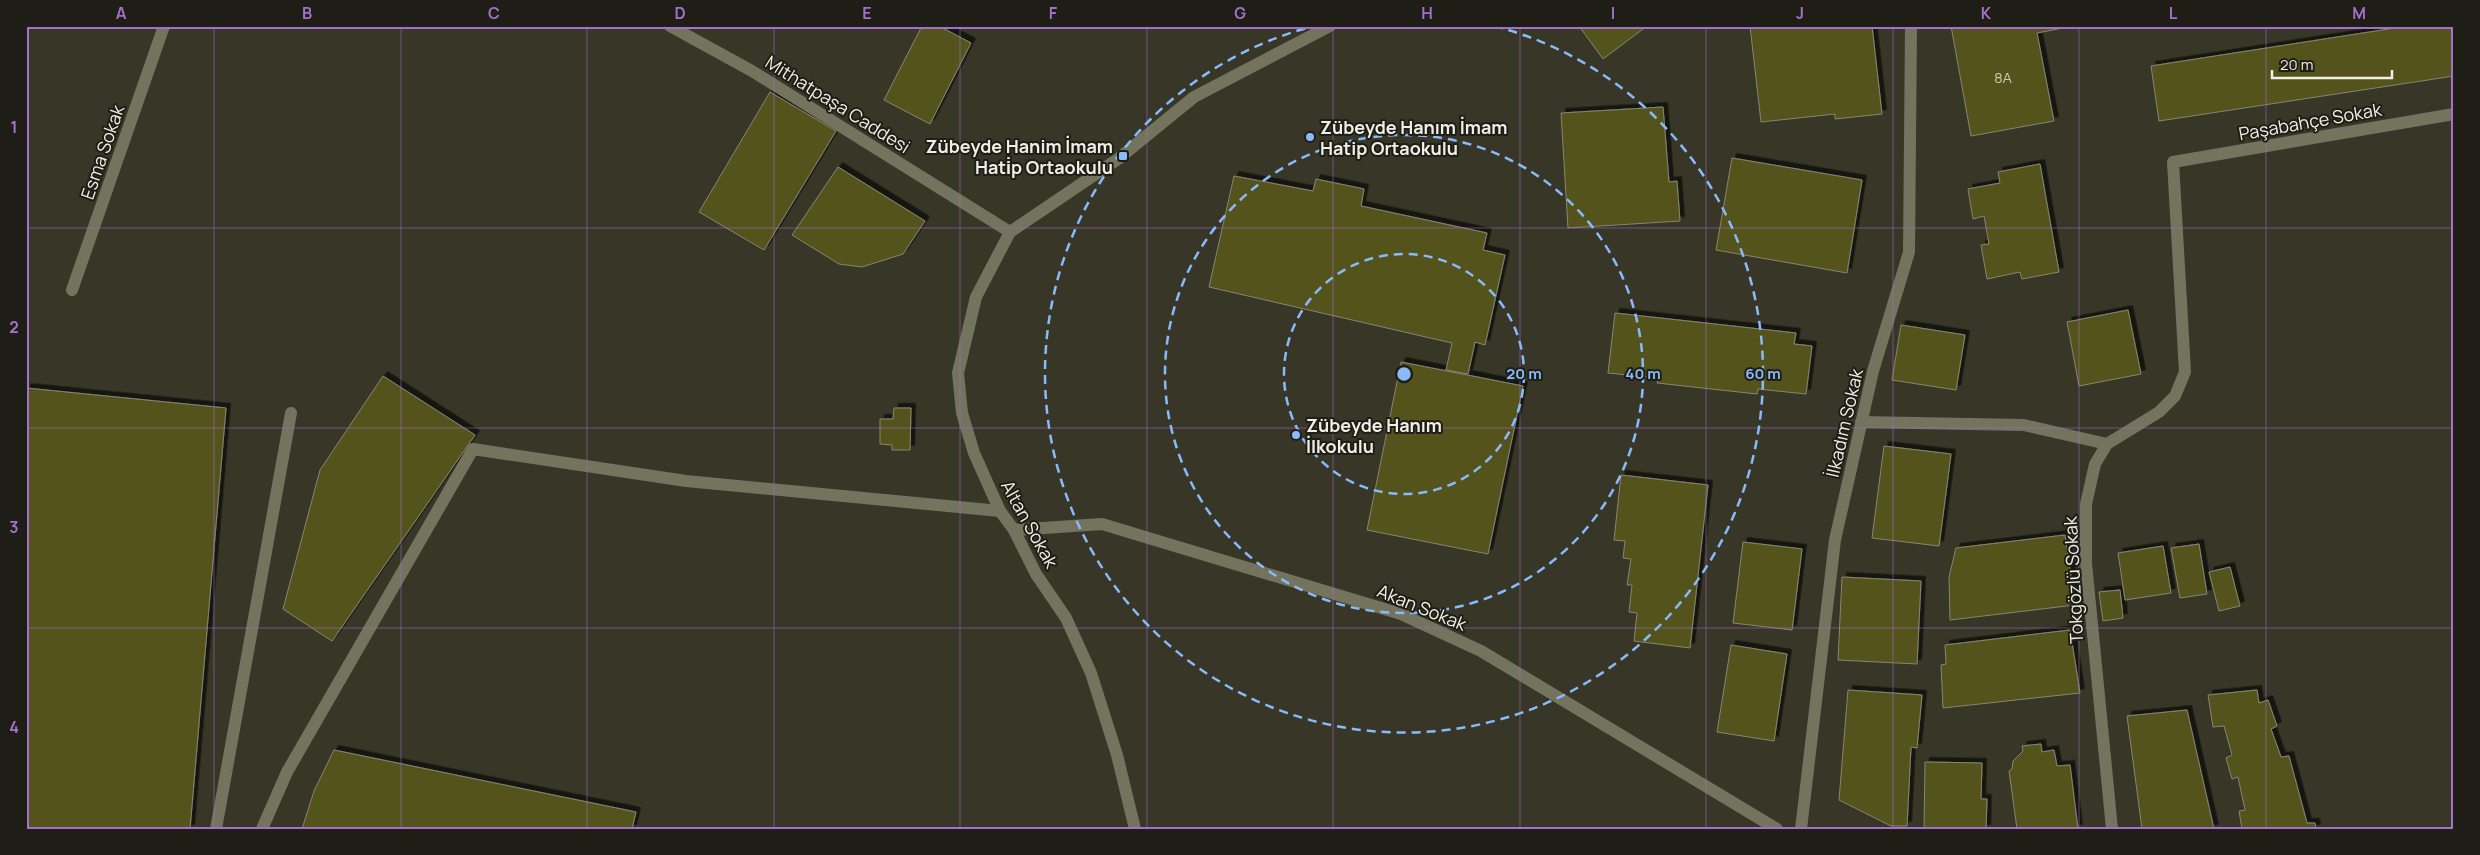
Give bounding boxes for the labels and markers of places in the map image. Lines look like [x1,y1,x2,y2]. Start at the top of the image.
place label: Zübeyde Hanım İmam Hatip Ortaokulu [1320,115,1507,160]
marker: Zübeyde Hanım İmam Hatip Ortaokulu [1304,131,1316,143]
place label: Zübeyde Hanim İmam Hati̇p Ortaokulu [926,134,1113,179]
marker: Zübeyde Hanim İmam Hati̇p Ortaokulu [1117,150,1129,162]
centre of rings [1395,365,1413,383]
place label: Zübeyde Hanım İlkokulu [1306,413,1442,458]
marker: Zübeyde Hanım İlkokulu [1290,429,1302,441]

